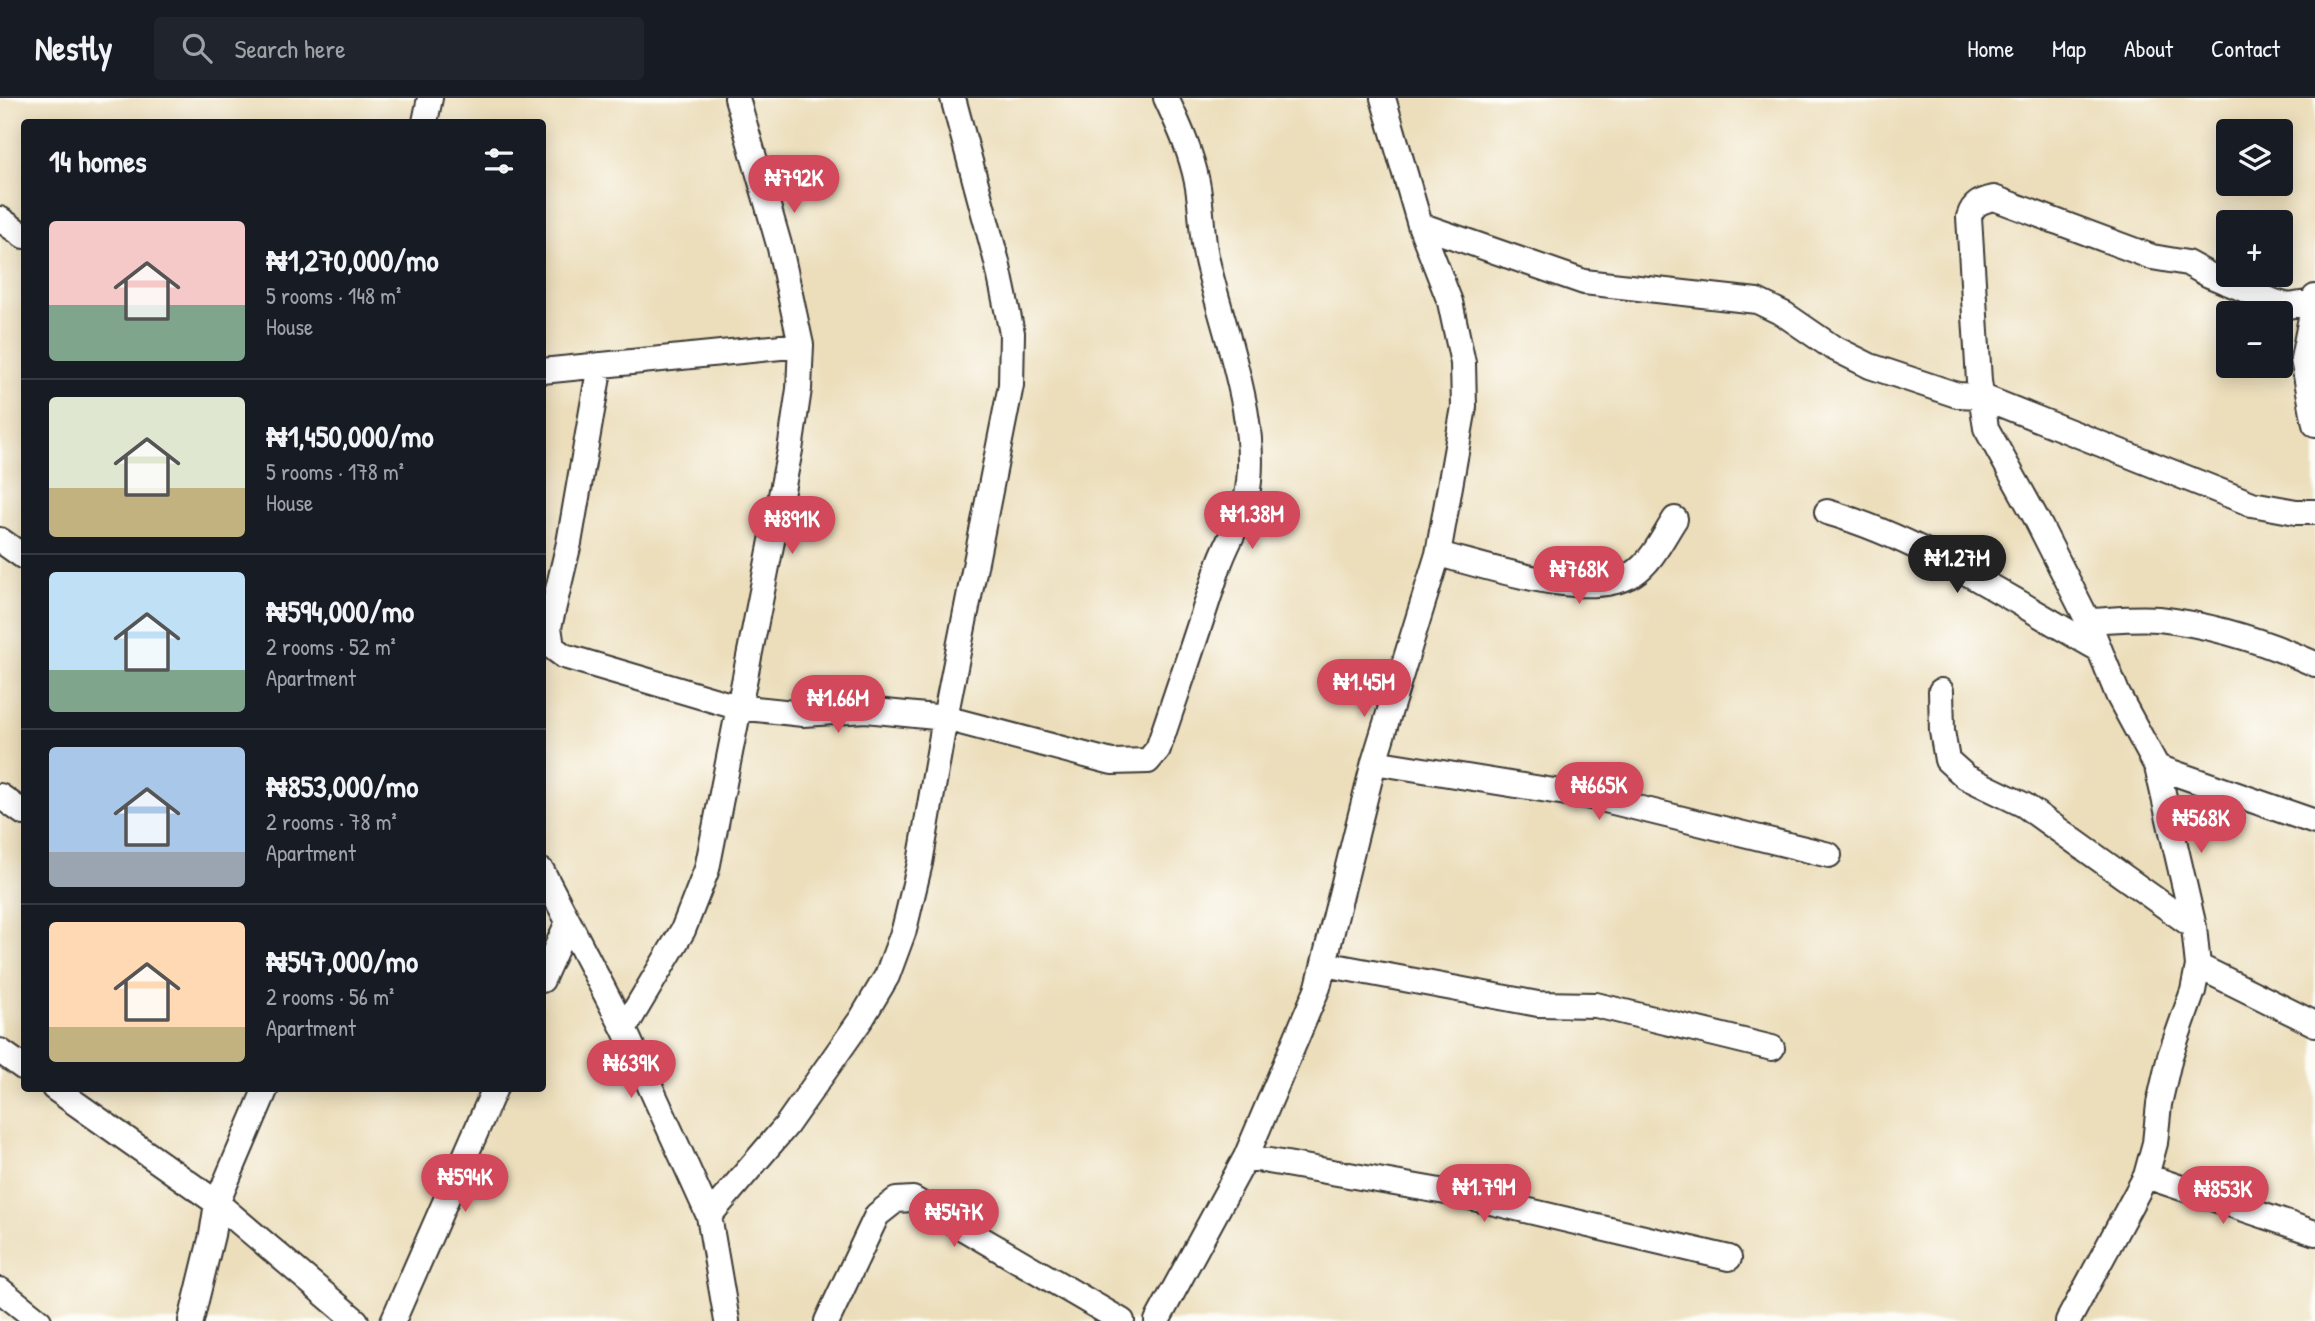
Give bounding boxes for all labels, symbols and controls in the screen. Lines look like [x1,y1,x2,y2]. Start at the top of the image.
search box [154,17,644,80]
text: Nestly [35,26,112,70]
icon: search [178,29,216,67]
text: Search here [234,31,346,66]
text: Home [1967,32,2014,64]
text: Map [2052,32,2086,64]
text: About [2124,32,2173,64]
text: Contact [2211,32,2280,64]
map controls [2216,119,2293,378]
button: layers [2216,119,2293,196]
text: 14 homes [49,141,147,181]
icon: filters [480,142,518,180]
pin: ₦792K [745,156,843,215]
text: ₦792K [764,162,824,193]
button: + [2216,210,2293,287]
text: ₦1,270,000/mo [266,240,439,280]
icon: home [105,249,189,333]
text: 5 rooms · 148 m² [266,280,401,311]
button: − [2216,301,2293,378]
text: House [266,311,313,342]
text: ₦1,450,000/mo [266,416,434,456]
icon: home [105,425,189,509]
text: 5 rooms · 178 m² [266,456,404,487]
text: House [266,487,313,518]
pin: ₦1.38M [1195,491,1309,551]
pin: ₦891K [743,496,841,556]
text: ₦1.38M [1220,498,1284,529]
text: ₦891K [764,503,820,534]
pin: ₦1.27M [1900,536,2014,595]
text: ₦1.27M [1924,542,1990,573]
pin: ₦768K [1530,546,1628,606]
text: ₦768K [1549,553,1609,584]
text: ₦594,000/mo [266,591,414,631]
icon: home [105,600,189,684]
text: 2 rooms · 52 m² [266,631,396,662]
pin: ₦1.45M [1307,660,1421,719]
text: Apartment [266,662,356,693]
text: ₦1.45M [1333,666,1395,697]
pin: ₦1.66M [781,676,895,735]
text: ₦1.66M [807,682,869,713]
pin: ₦665K [1550,762,1648,822]
text: ₦853,000/mo [266,766,418,806]
text: ₦665K [1571,769,1627,800]
icon: home [105,775,189,859]
pin: ₦568K [2152,796,2250,855]
text: ₦568K [2172,802,2230,833]
text: 2 rooms · 78 m² [266,806,397,837]
text: Apartment [266,837,356,868]
text: ₦547,000/mo [266,941,418,981]
icon: home [105,950,189,1034]
text: 2 rooms · 56 m² [266,981,394,1012]
text: Apartment [266,1012,356,1043]
pin: ₦639K [582,1040,680,1100]
text: ₦639K [603,1047,659,1078]
pin: ₦594K [416,1154,514,1214]
text: ₦594K [437,1161,493,1192]
pin: ₦1.79M [1427,1164,1541,1224]
pin: ₦853K [2174,1166,2272,1226]
text: ₦1.79M [1452,1171,1516,1202]
text: ₦853K [2194,1173,2252,1204]
pin: ₦547K [905,1190,1003,1249]
text: ₦547K [925,1196,983,1227]

